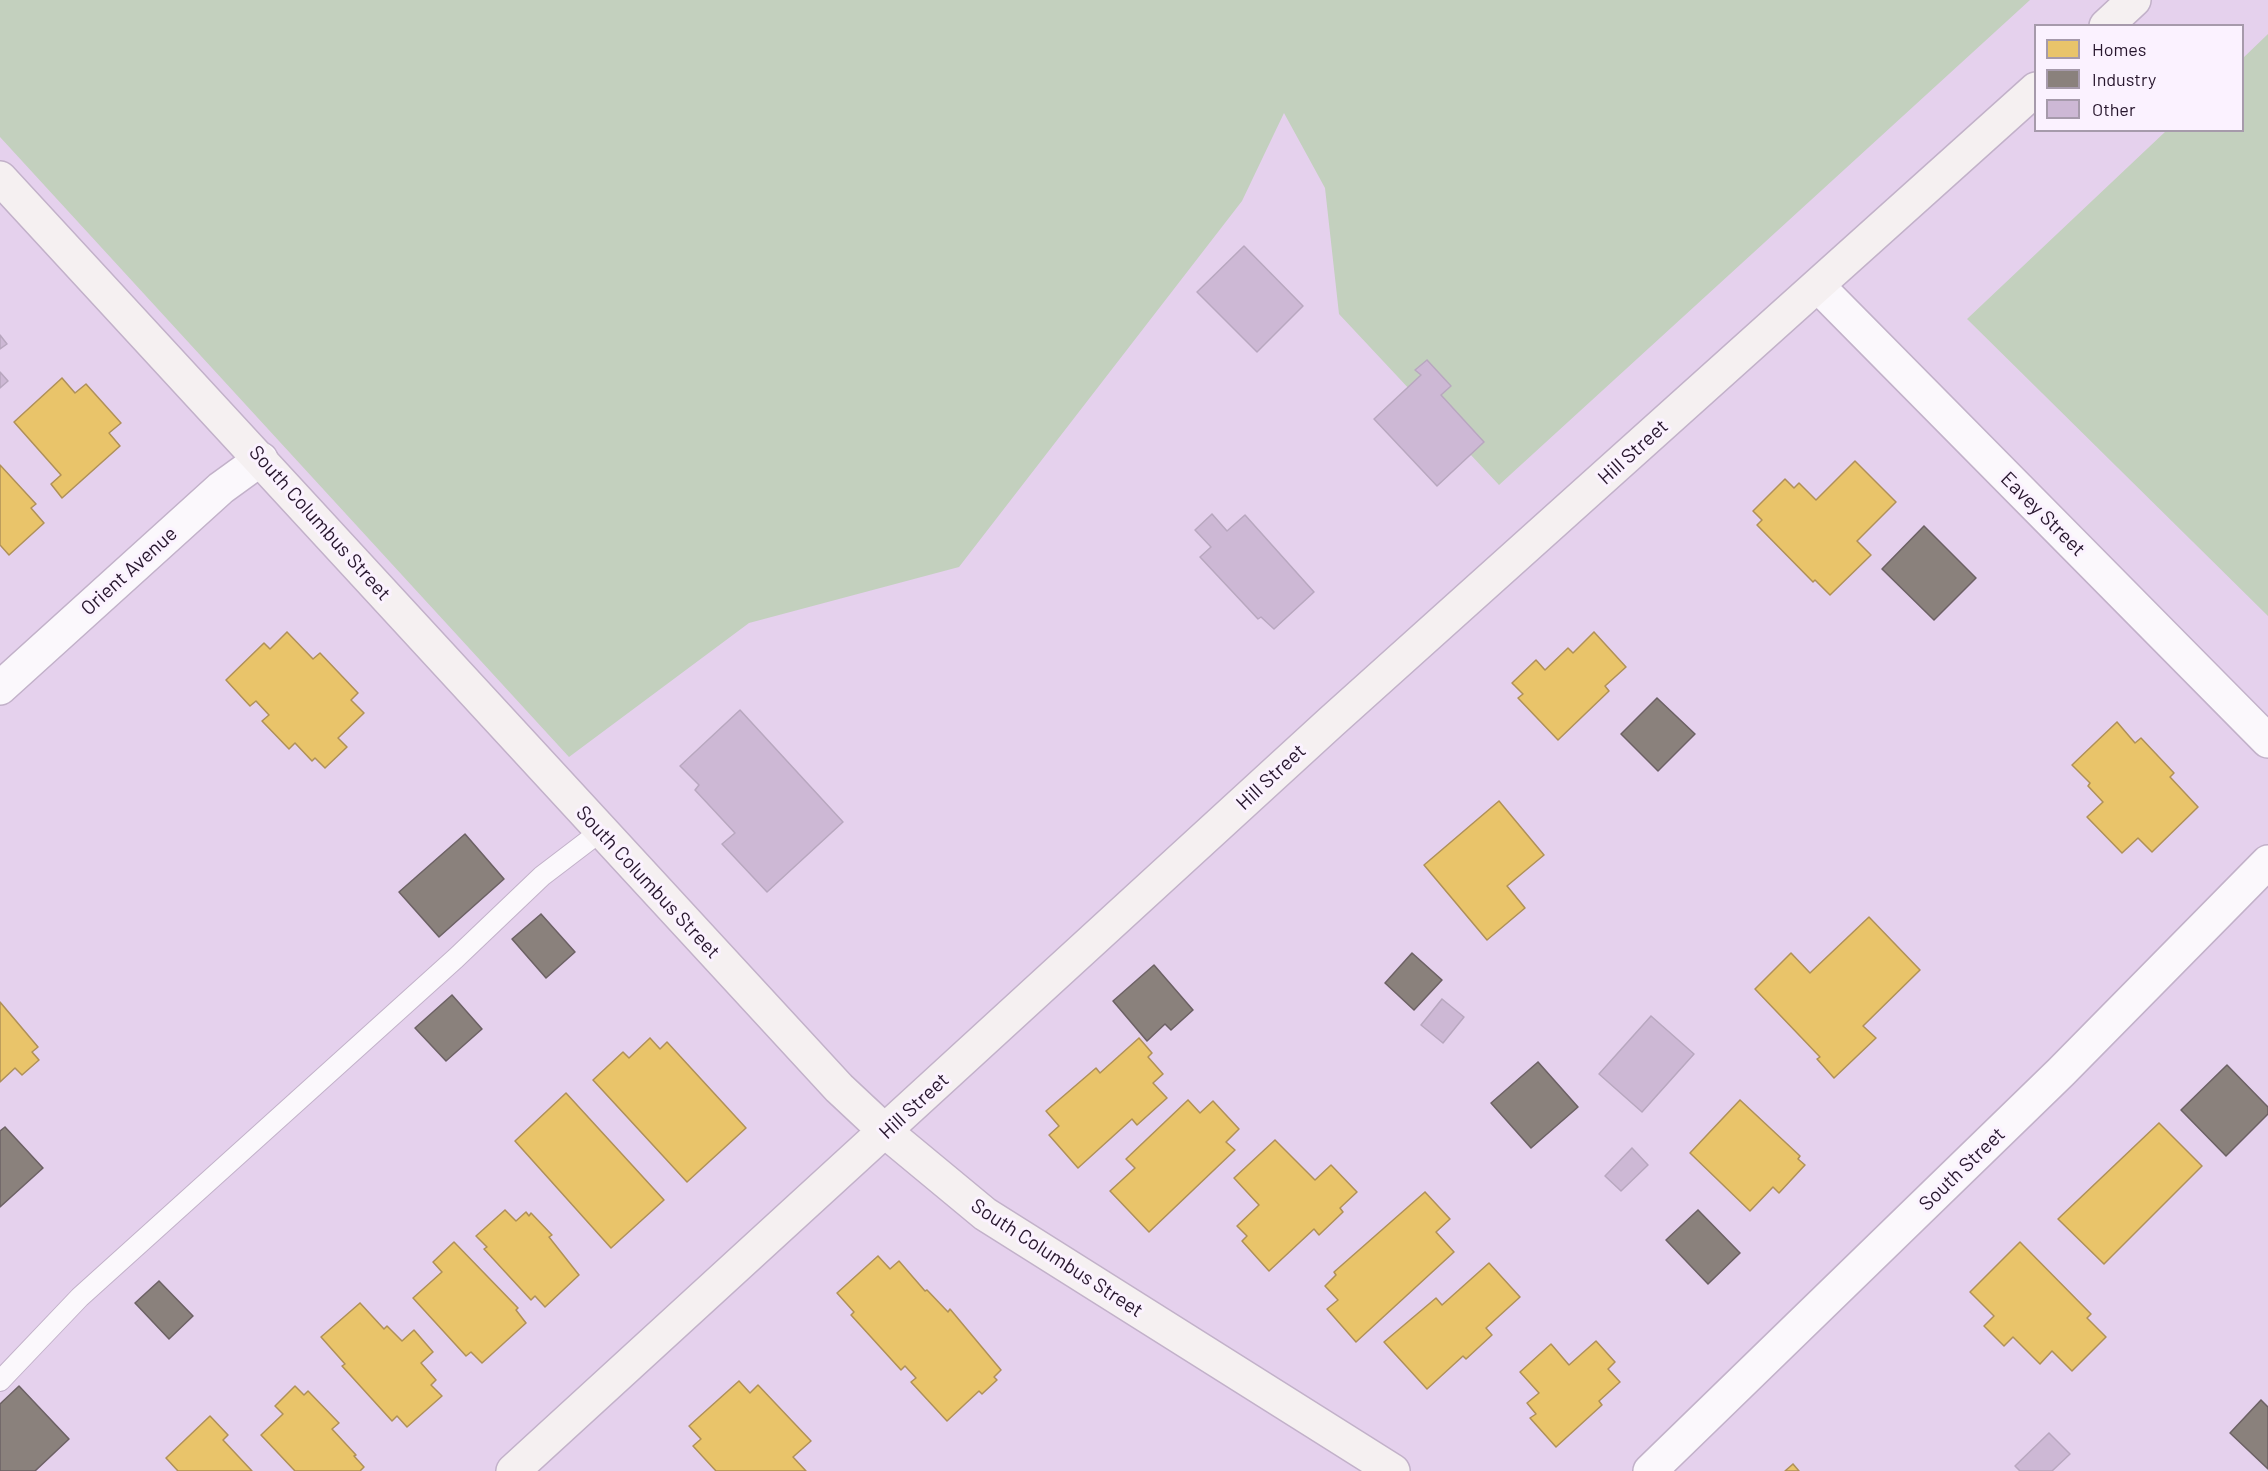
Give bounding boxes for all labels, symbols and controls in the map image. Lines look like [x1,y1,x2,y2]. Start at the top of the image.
legend [2034,24,2244,132]
text: Homes [2092,38,2146,60]
text: Industry [2092,68,2156,90]
text: Other [2092,98,2135,120]
street label: Hill Street [1593,414,1673,490]
street label: South Columbus Street [244,441,396,605]
street label: Eavey Street [1996,467,2090,561]
street label: Orient Avenue [76,522,182,620]
street label: Hill Street [1231,739,1311,815]
street label: South Columbus Street [571,801,725,963]
street label: Hill Street [874,1068,954,1144]
street label: South Street [1914,1122,2010,1216]
street label: South Columbus Street [967,1193,1147,1323]

